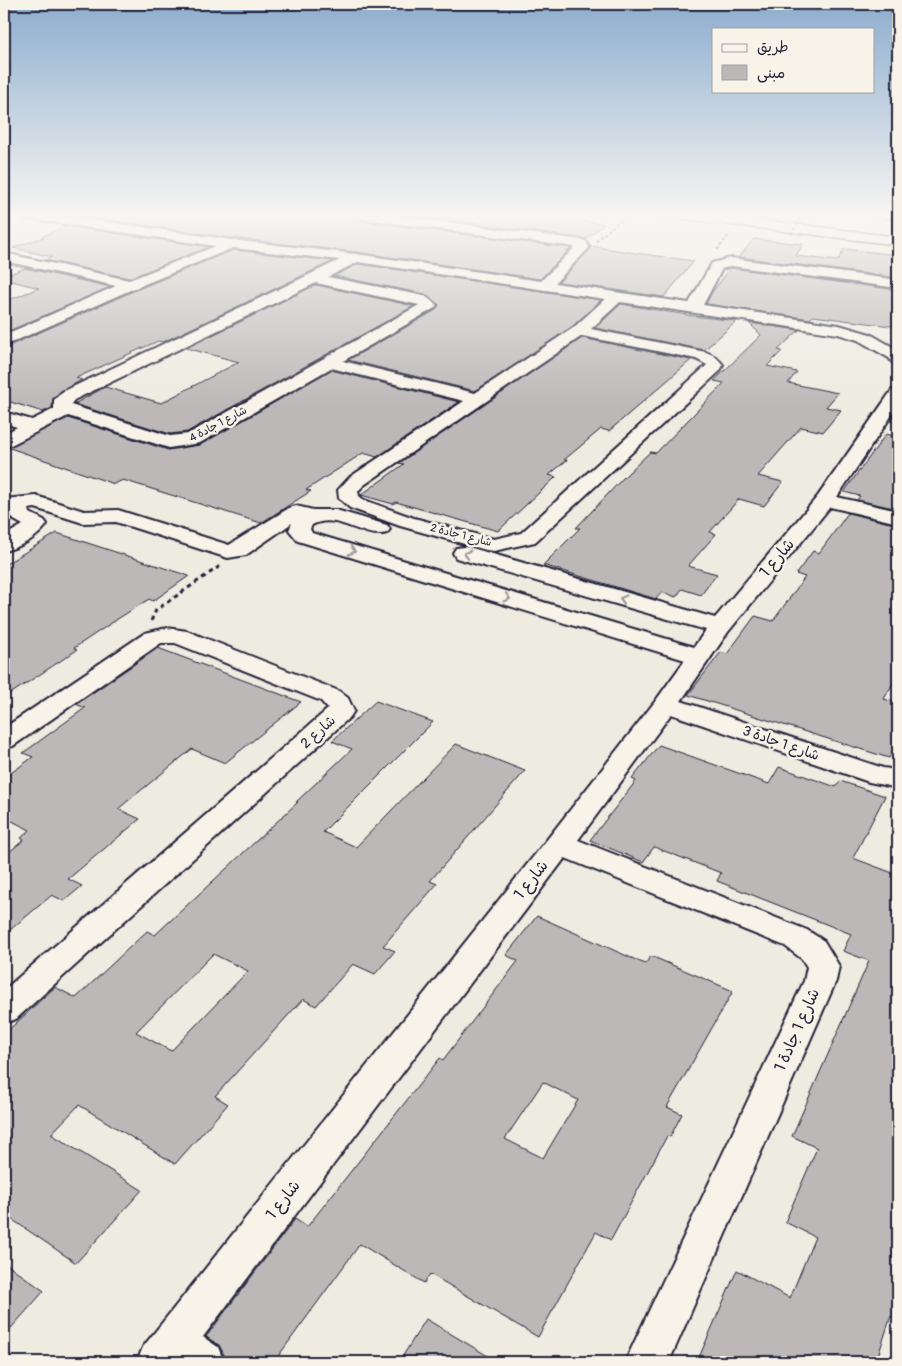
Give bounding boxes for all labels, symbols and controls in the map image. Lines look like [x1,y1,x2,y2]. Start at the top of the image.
legend [712,28,874,92]
text: طريق [757,38,789,57]
text: مبنى [757,64,785,83]
street label: شارع 1 جادة 4 [187,403,250,446]
street label: شارع 1 جادة 2 [428,521,493,551]
street label: شارع 1 [755,535,800,582]
one-way arrow [347,546,355,556]
one-way arrow [463,549,471,559]
one-way arrow [503,593,511,603]
one-way arrow [618,594,627,605]
street label: شارع 2 [297,712,340,753]
street label: شارع 1 جادة 3 [740,722,822,765]
street label: شارع 1 [509,856,553,904]
street label: شارع 1 جادة 1 [770,985,825,1075]
street label: شارع 1 [261,1176,305,1224]

